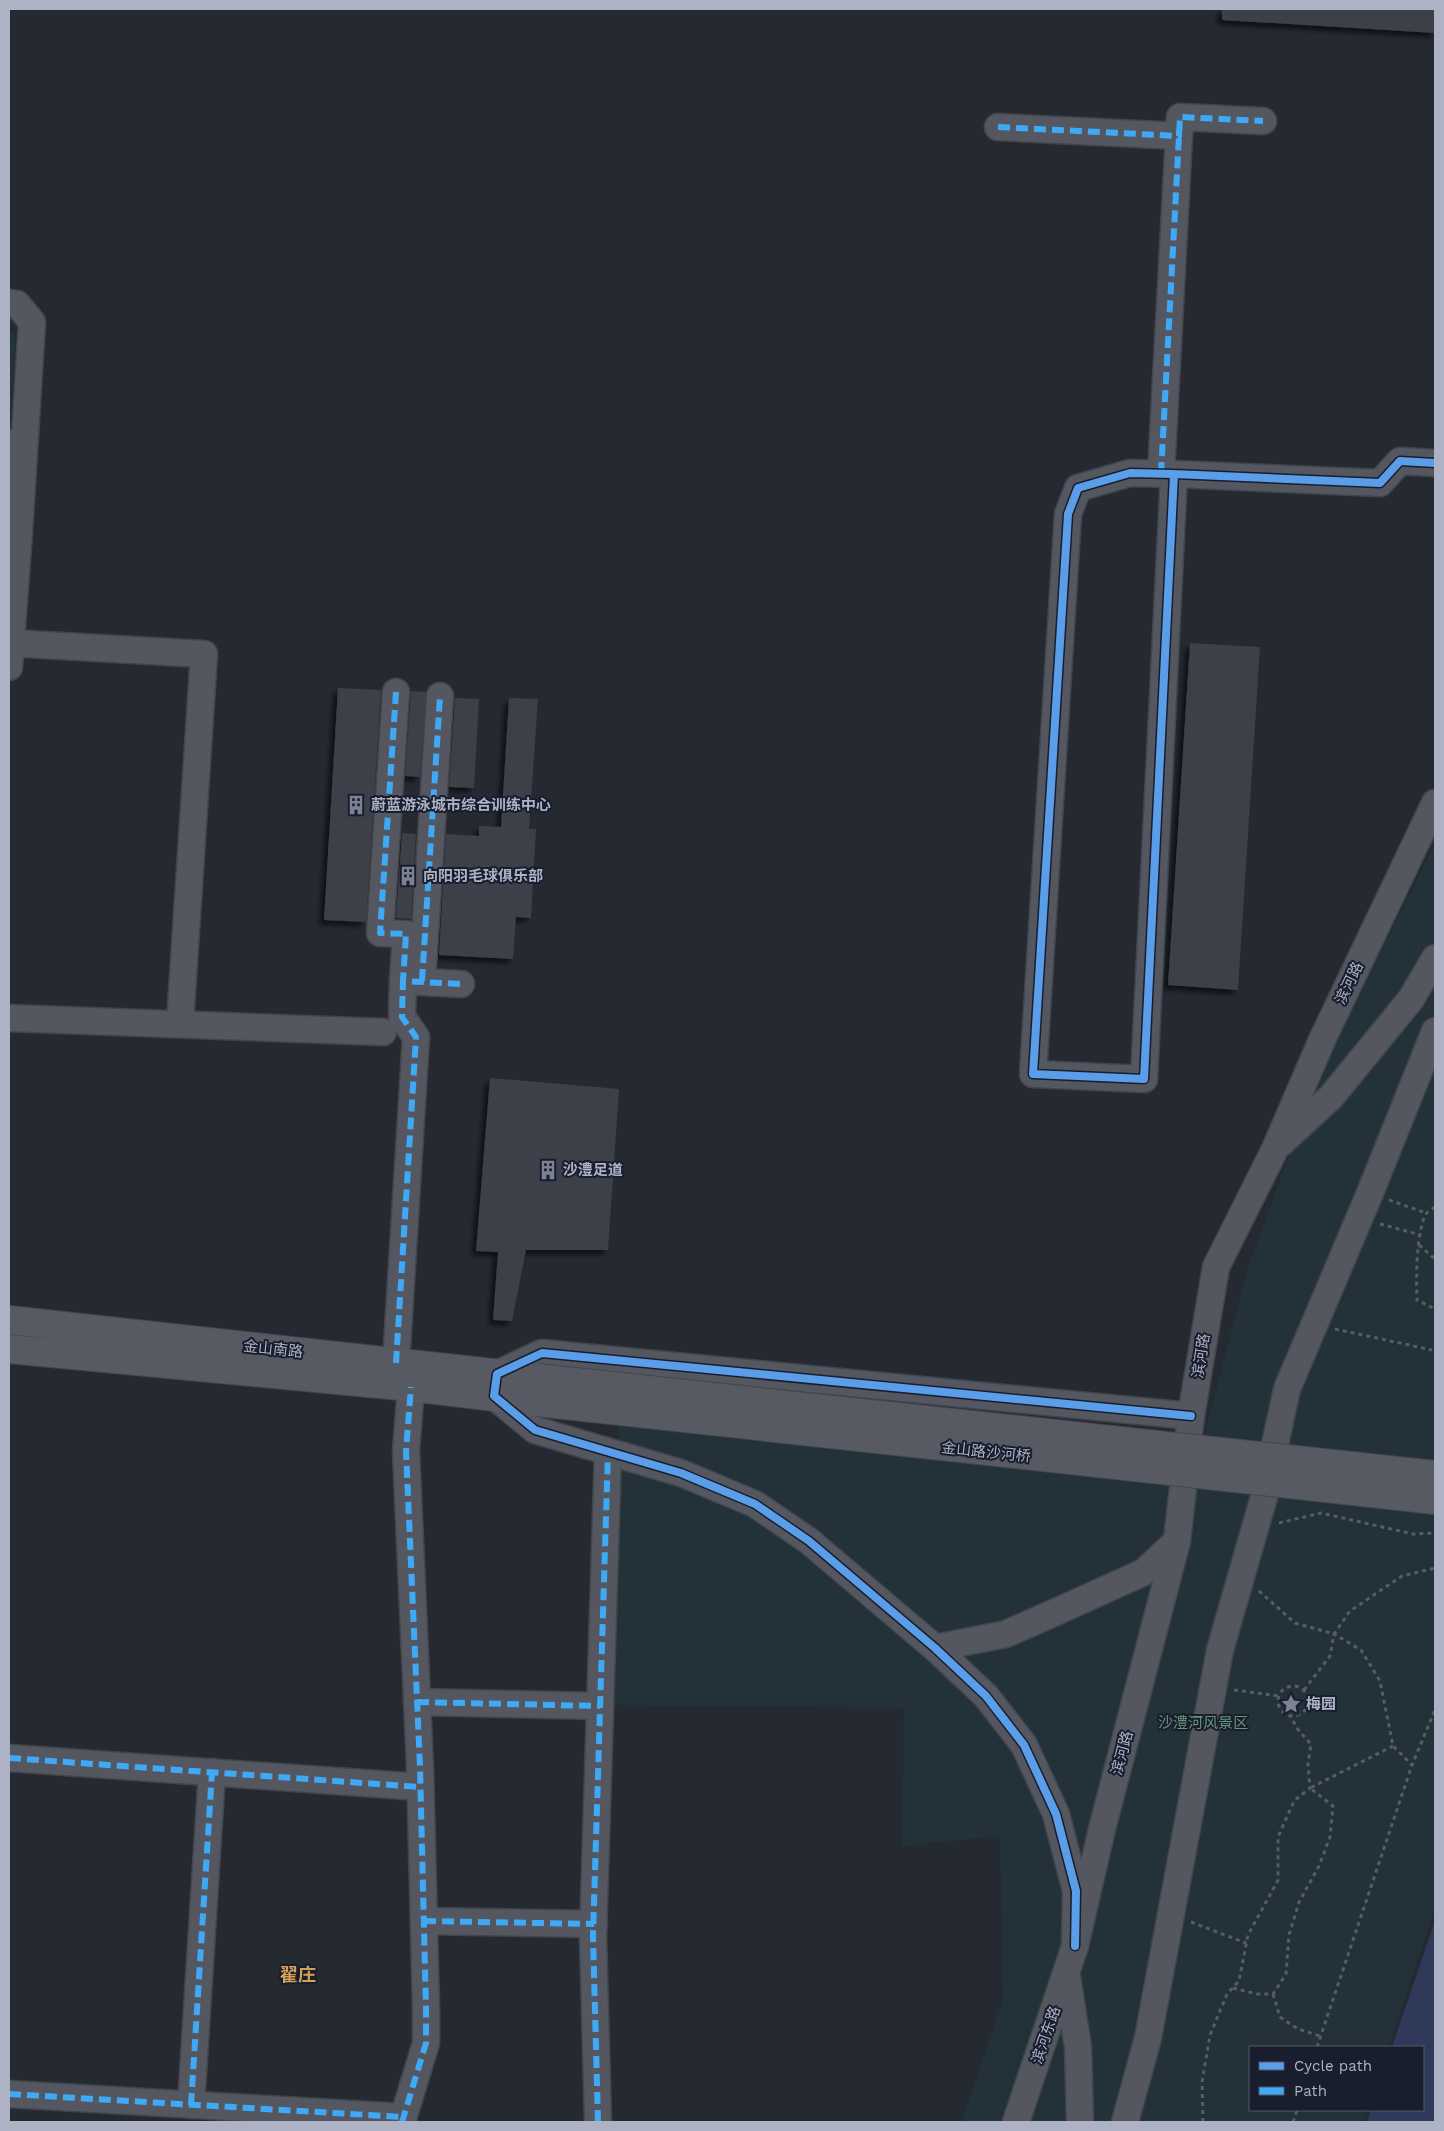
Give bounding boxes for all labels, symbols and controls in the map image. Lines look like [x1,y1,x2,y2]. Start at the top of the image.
building icon: 蔚蓝游泳城市综合训练中心 [345,794,367,816]
place label: 蔚蓝游泳城市综合训练中心 [371,796,551,814]
building icon: 向阳羽毛球俱乐部 [397,865,419,887]
place label: 向阳羽毛球俱乐部 [423,867,543,885]
street label: 滨河路 [1331,959,1367,1007]
building icon: 沙澧足道 [537,1159,559,1181]
place label: 沙澧足道 [563,1161,623,1179]
street label: 滨河路 [1189,1332,1213,1380]
street label: 金山南路 [242,1337,304,1361]
street label: 金山路沙河桥 [940,1438,1032,1466]
place icon: 梅园 [1280,1693,1302,1715]
place label: 梅园 [1306,1695,1336,1713]
park label: 沙澧河风景区 [1158,1714,1248,1732]
street label: 滨河路 [1107,1729,1137,1777]
district label: 翟庄 [280,1964,316,1985]
street label: 滨河东路 [1028,2004,1064,2066]
legend [1249,2046,1424,2111]
text: Cycle path [1294,2057,1372,2075]
text: Path [1294,2082,1327,2100]

